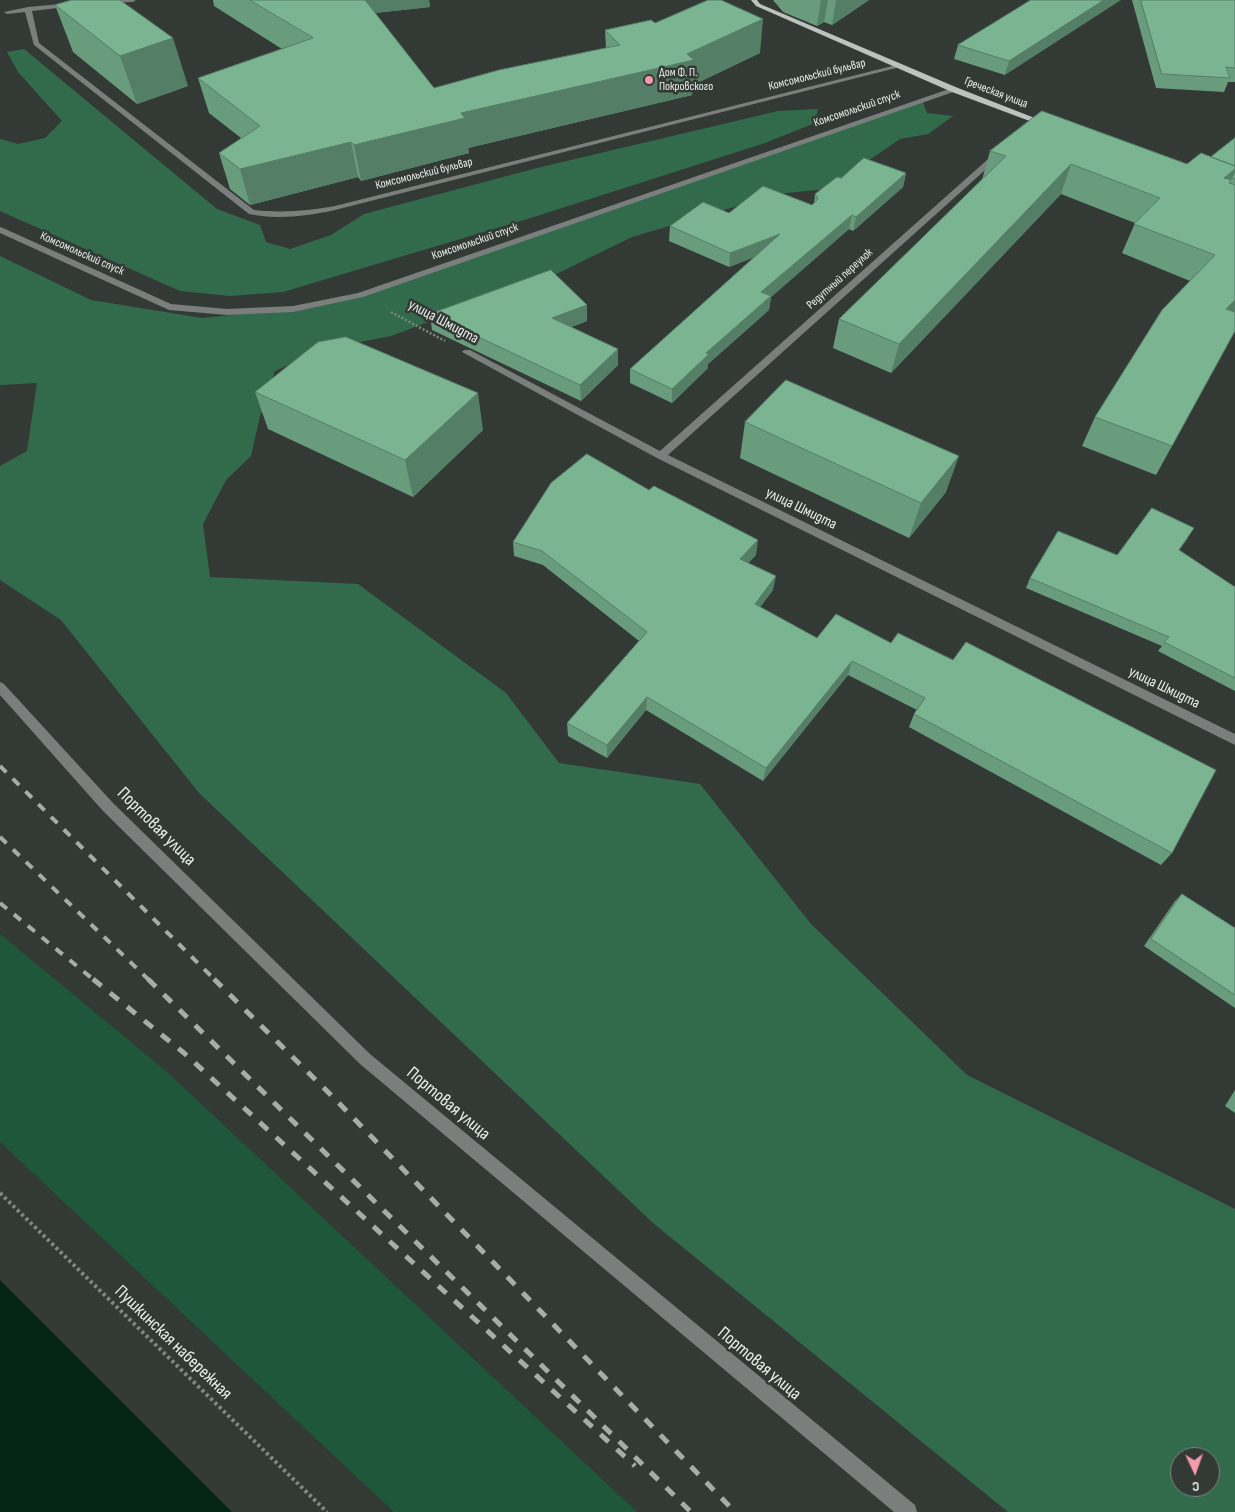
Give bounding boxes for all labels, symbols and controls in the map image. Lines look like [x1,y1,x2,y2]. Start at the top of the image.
street label: Комсомольский бульвар [767,56,867,94]
place label: Дом Ф. П. Покровского [659,66,713,94]
marker: Дом Ф. П. Покровского [643,74,655,86]
street label: Греческая улица [962,74,1030,112]
street label: Комсомольский спуск [812,87,902,131]
street label: Комсомольский бульвар [374,155,474,193]
street label: Комсомольский спуск [430,220,520,264]
street label: Комсомольский спуск [38,229,126,279]
street label: Редутный переулок [804,246,876,312]
street label: улица Шмидта [405,296,481,348]
street label: улица Шмидта [762,484,840,534]
street label: улица Шмидта [1125,663,1203,713]
street label: Портовая улица [112,783,200,871]
street label: Портовая улица [402,1063,494,1145]
street label: Пушкинская набережная [110,1281,236,1405]
street label: Портовая улица [713,1323,805,1405]
north arrow [1170,1447,1220,1497]
text: С [1192,1478,1200,1495]

